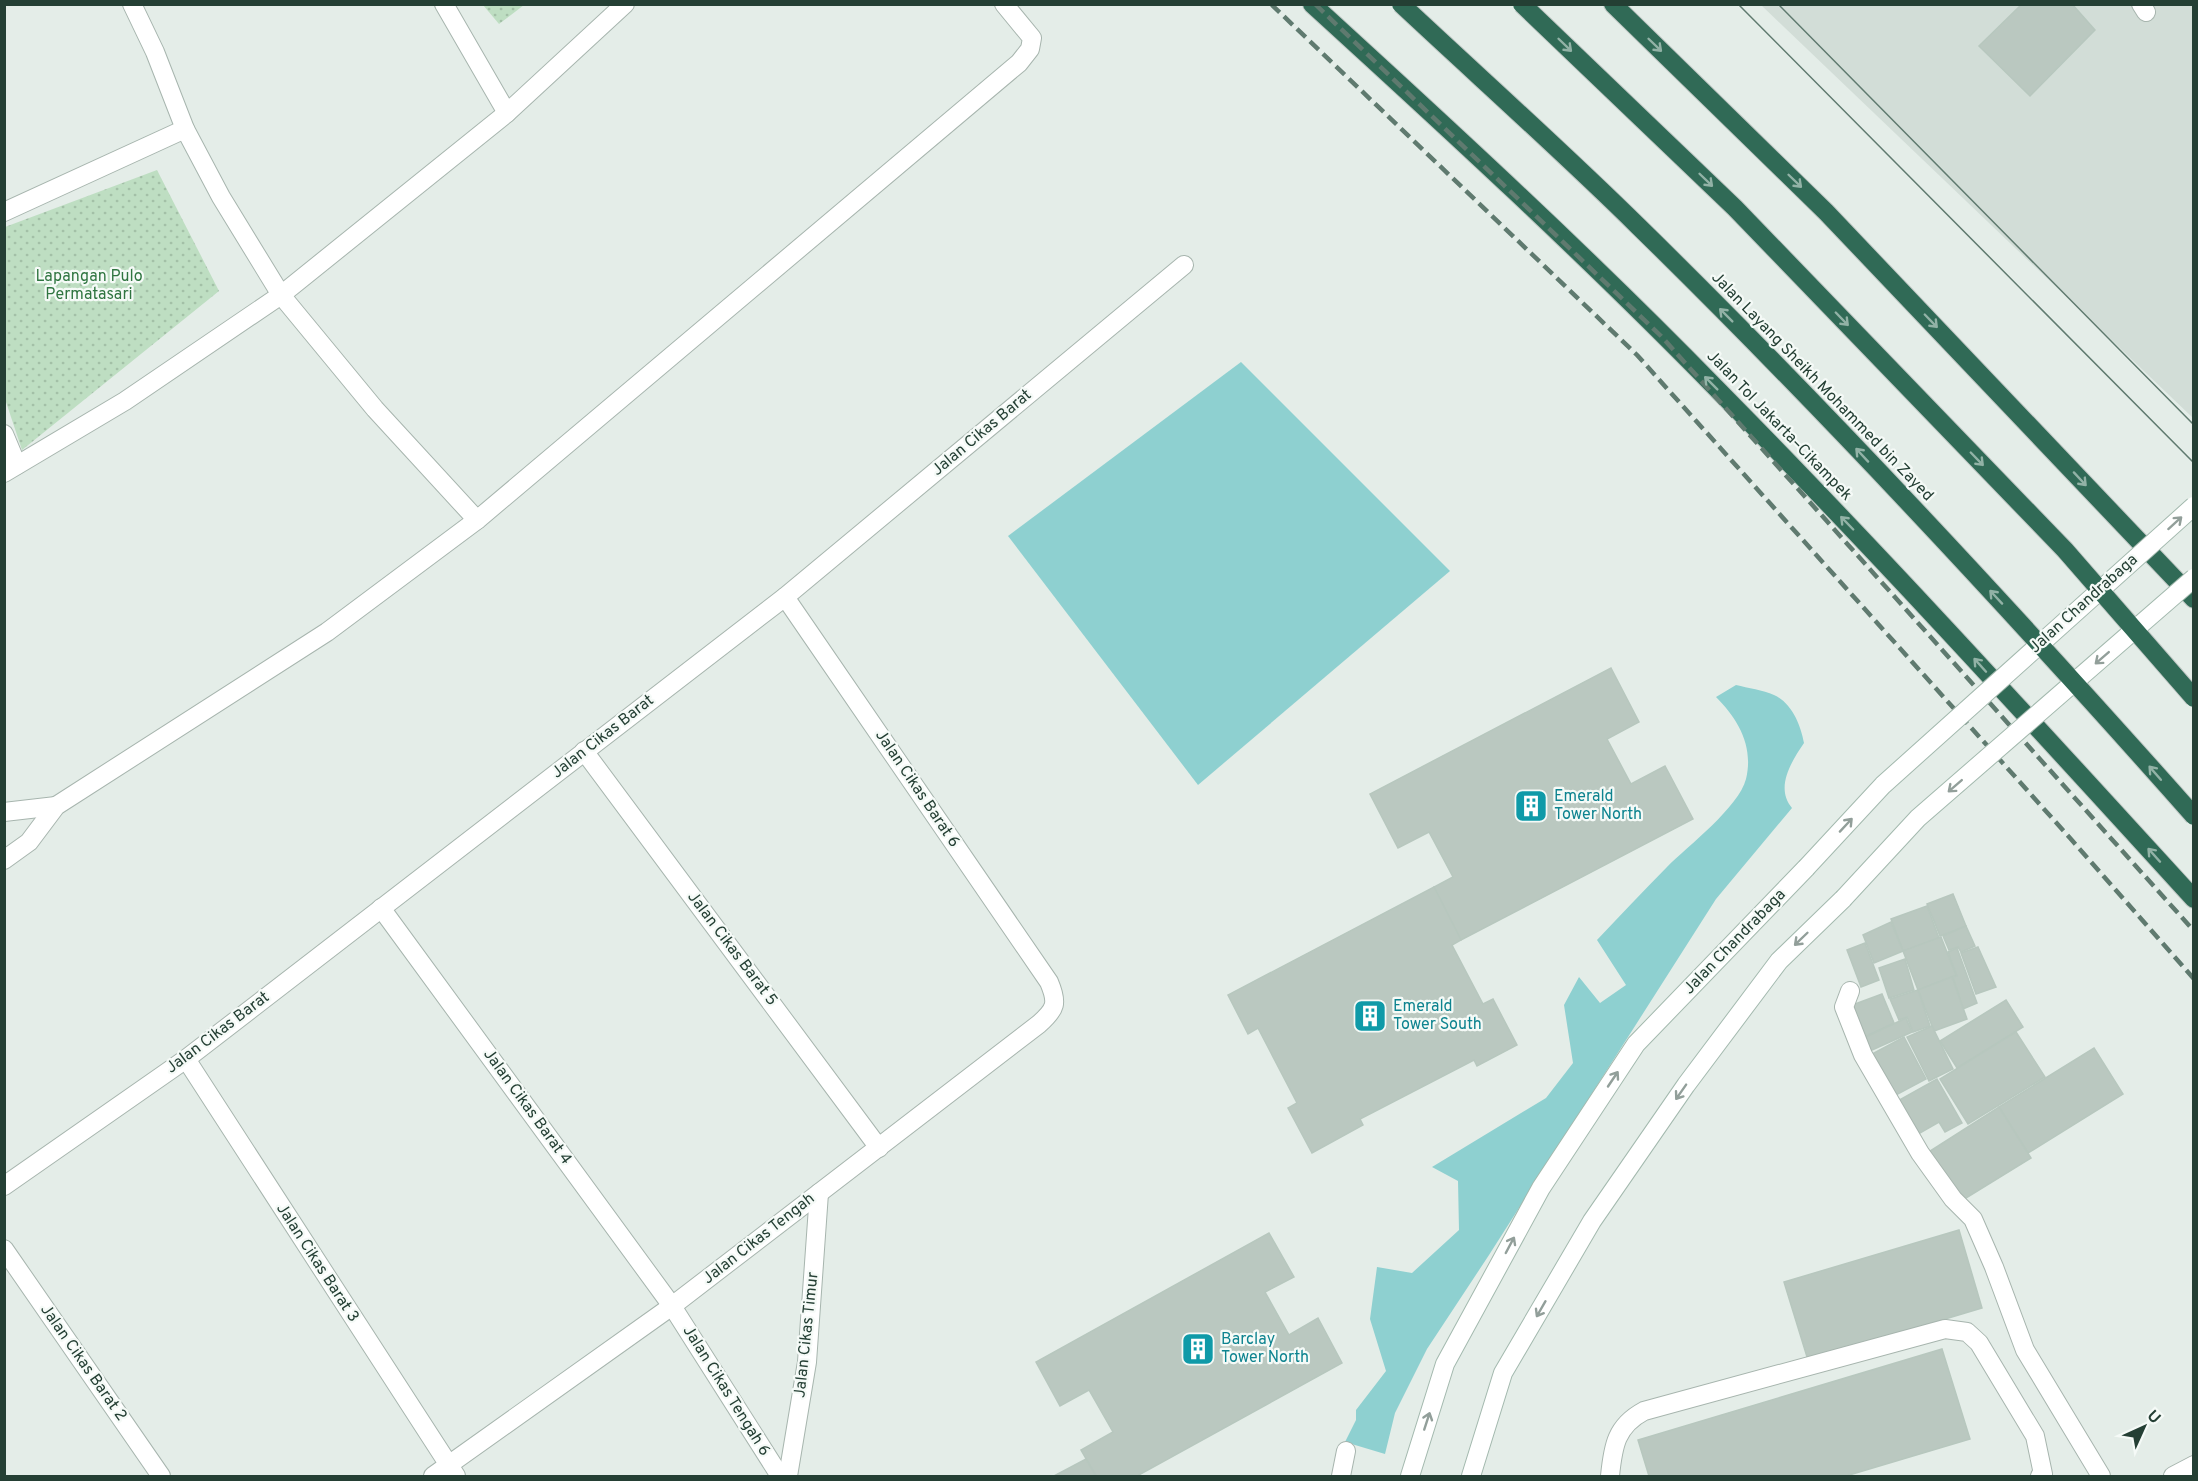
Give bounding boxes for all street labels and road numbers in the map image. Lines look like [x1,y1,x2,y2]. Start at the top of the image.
street label: Jalan Layang Sheikh Mohammed bin Zayed [1707,268,1937,506]
street label: Jalan Tol Jakarta–Cikampek [1702,347,1856,505]
street label: Jalan Cikas Barat [928,385,1036,481]
street label: Jalan Chandrabaga [2026,550,2142,658]
street label: Jalan Cikas Barat [548,691,658,783]
street label: Jalan Cikas Barat 6 [870,726,964,852]
street label: Jalan Chandrabaga [1680,885,1790,999]
street label: Jalan Cikas Barat 5 [682,888,782,1010]
street label: Jalan Cikas Barat [162,988,274,1078]
street label: Jalan Cikas Barat 4 [478,1045,576,1169]
street label: Jalan Cikas Tengah [699,1189,819,1289]
street label: Jalan Cikas Barat 3 [271,1200,363,1326]
street label: Jalan Cikas Timur [790,1271,824,1399]
street label: Jalan Cikas Barat 2 [35,1301,131,1425]
street label: Jalan Cikas Tengah 6 [678,1322,774,1460]

